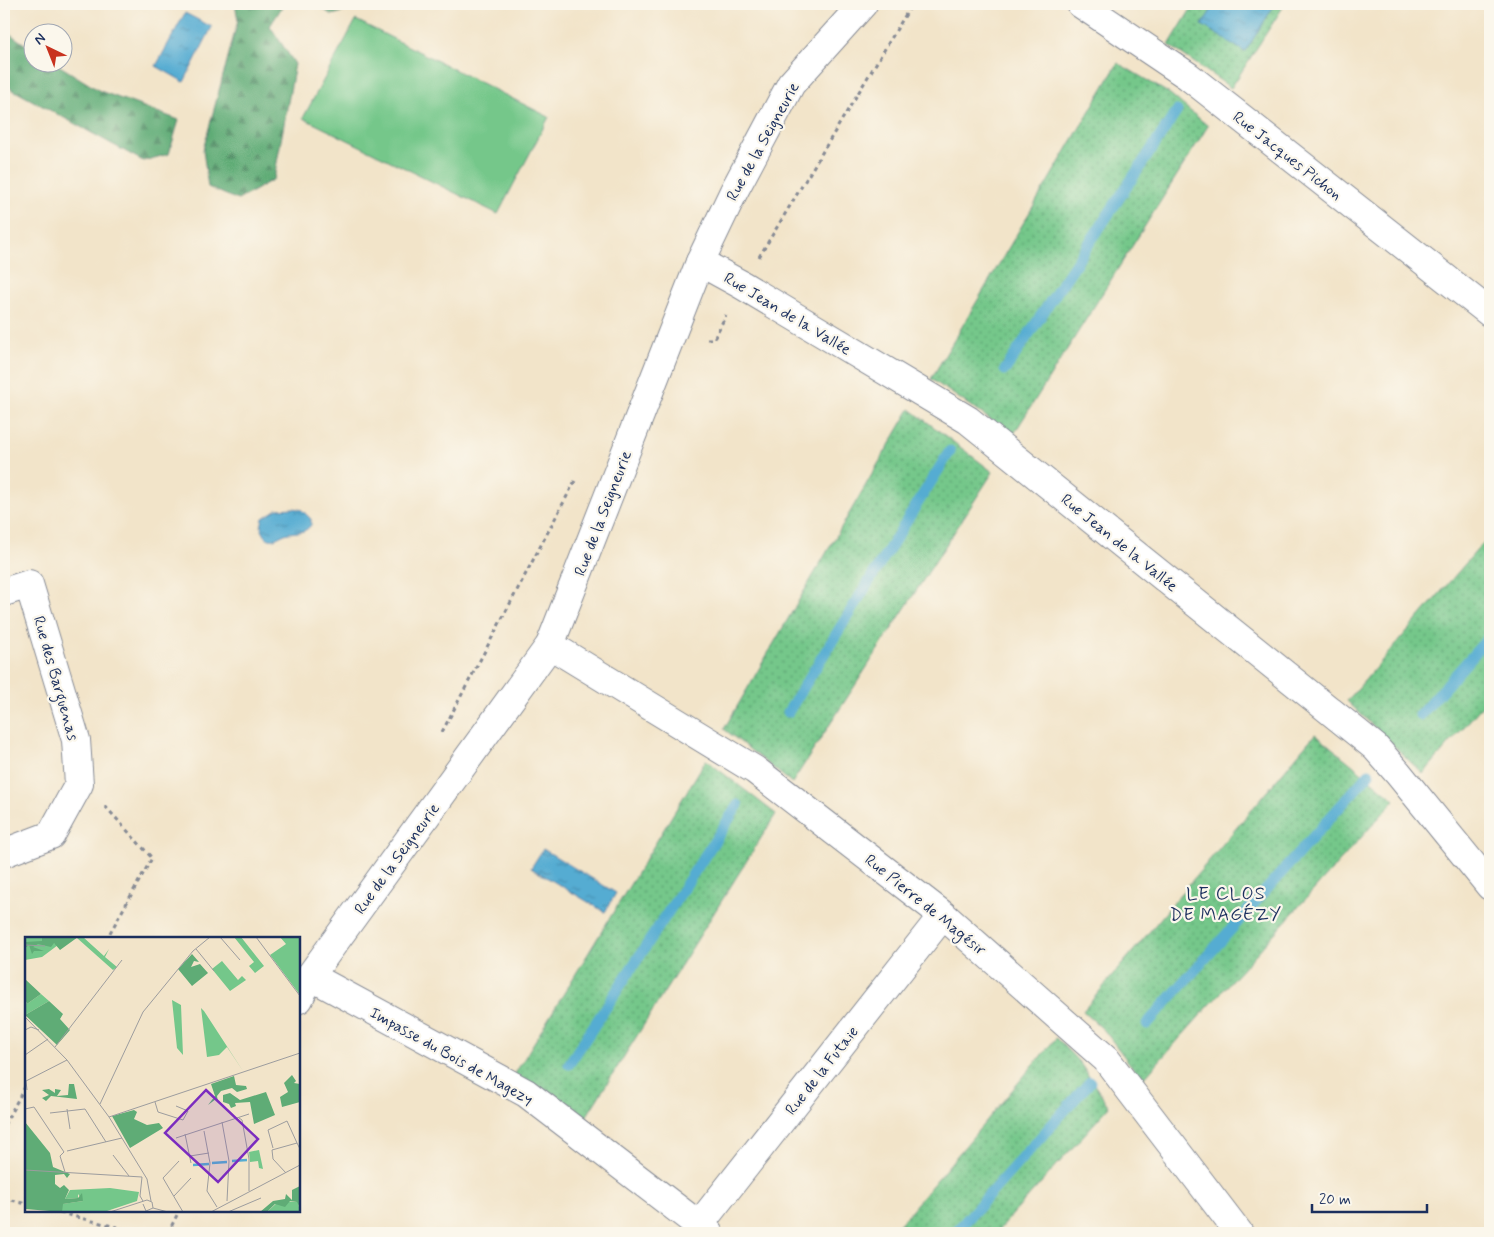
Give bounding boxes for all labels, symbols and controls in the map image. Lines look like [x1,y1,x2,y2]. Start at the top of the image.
north arrow [22,22,72,72]
text: N [30,29,49,49]
street label: Rue de la Seigneurie [722,79,805,205]
street label: Rue Jacques Pichon [1228,107,1346,205]
street label: Rue Jean de la Vallée [720,268,855,361]
street label: Rue de la Seigneurie [570,448,637,579]
street label: Rue Jean de la Vallée [1056,489,1182,597]
street label: Rue des Barguenas [27,614,83,743]
street label: Rue de la Seigneurie [350,799,445,919]
street label: Rue Pierre de Magésir [859,850,990,962]
district label: LE CLOS DE MAGÉZY [1170,882,1282,927]
inset map [25,937,300,1212]
street label: Impasse du Bois de Magezy [366,1003,537,1110]
street label: Rue de la Futaie [781,1022,864,1120]
scale bar [1312,1182,1426,1214]
text: 20 m [1319,1190,1351,1210]

